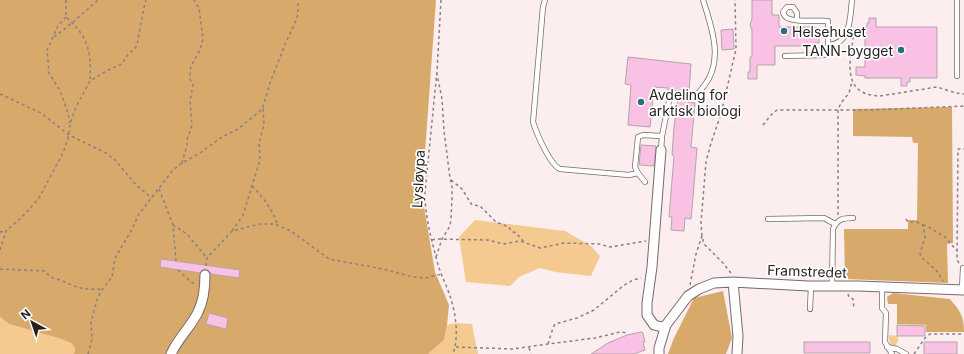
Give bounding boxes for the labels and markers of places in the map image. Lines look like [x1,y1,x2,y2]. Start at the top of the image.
place label: Helsehuset [792,23,867,40]
marker: Helsehuset [779,26,789,36]
place label: TANN-bygget [802,42,893,59]
marker: TANN-bygget [896,45,906,55]
place label: Avdeling for arktisk biologi [649,86,741,119]
marker: Avdeling for arktisk biologi [636,97,646,107]

